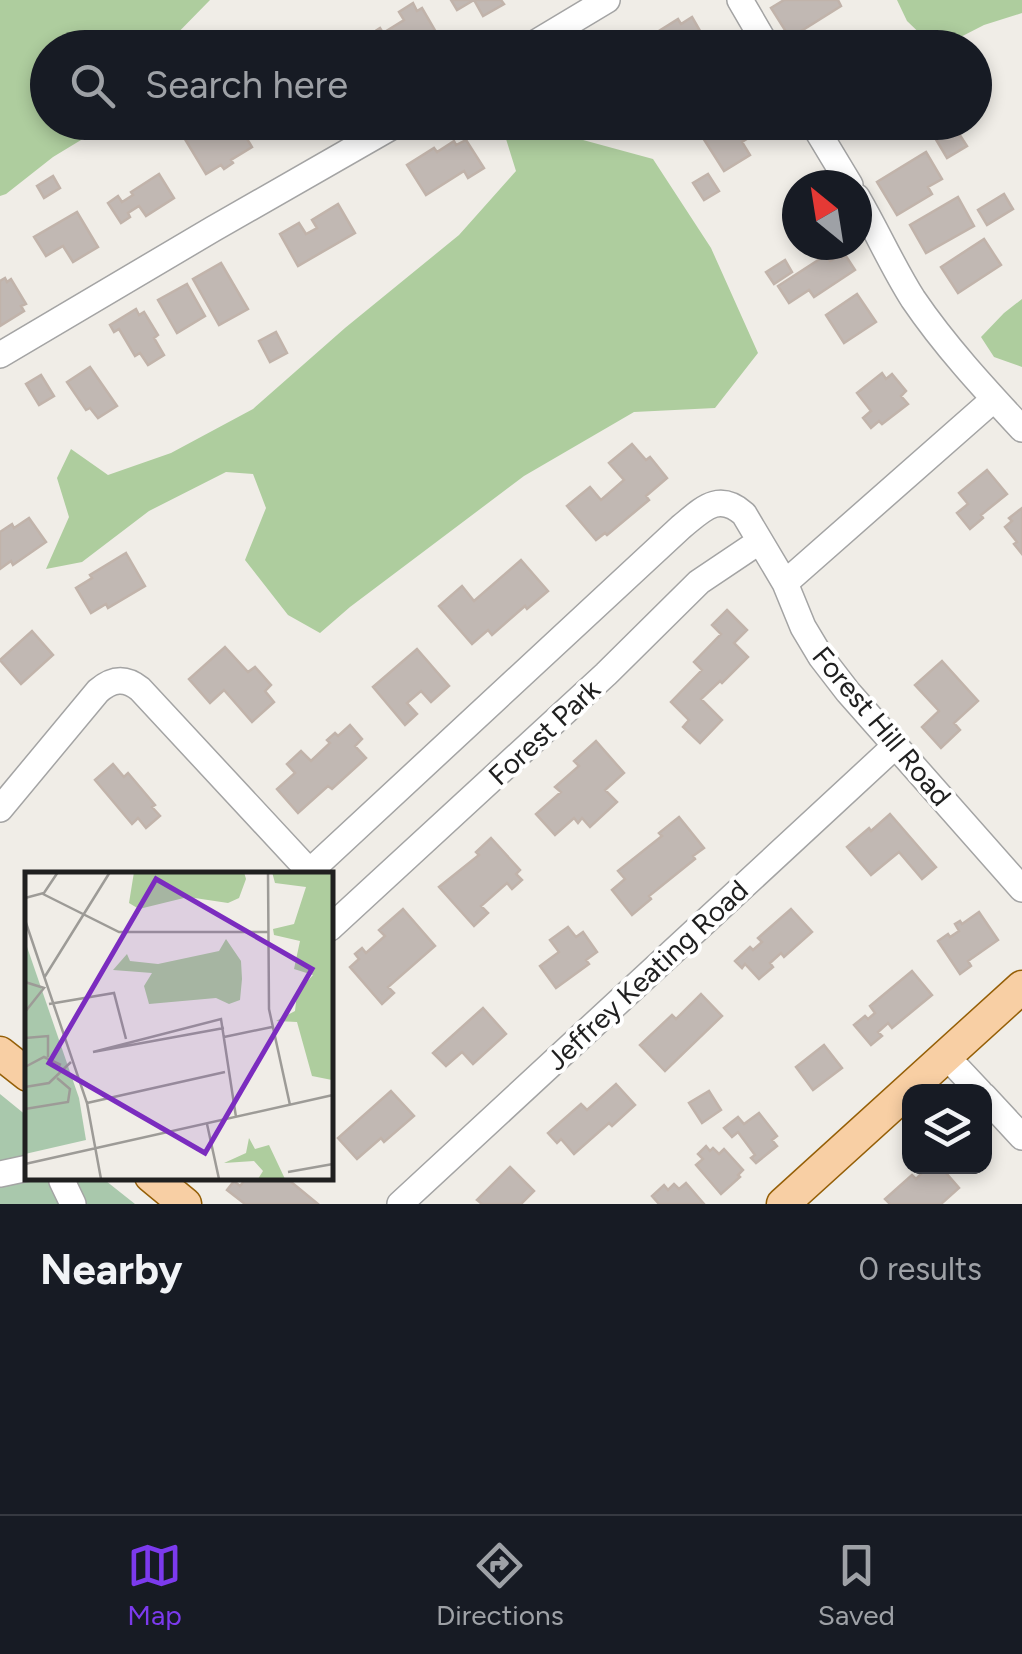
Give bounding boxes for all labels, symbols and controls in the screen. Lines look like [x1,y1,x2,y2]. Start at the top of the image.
search box [30,30,992,140]
icon: search [65,58,120,113]
text: Search here [145,62,348,108]
north arrow [782,170,872,260]
street label: Forest Hill Road [805,639,959,813]
street label: Forest Park [481,672,607,792]
inset map [25,872,332,1179]
street label: Jeffrey Keating Road [539,873,755,1077]
map controls [902,1084,992,1174]
button: layers [902,1084,992,1174]
text: Nearby [40,1244,182,1295]
text: 0 results [858,1250,982,1288]
tab: Map [127,1538,182,1632]
tab: Directions [436,1538,564,1632]
tab: Saved [818,1538,895,1632]

